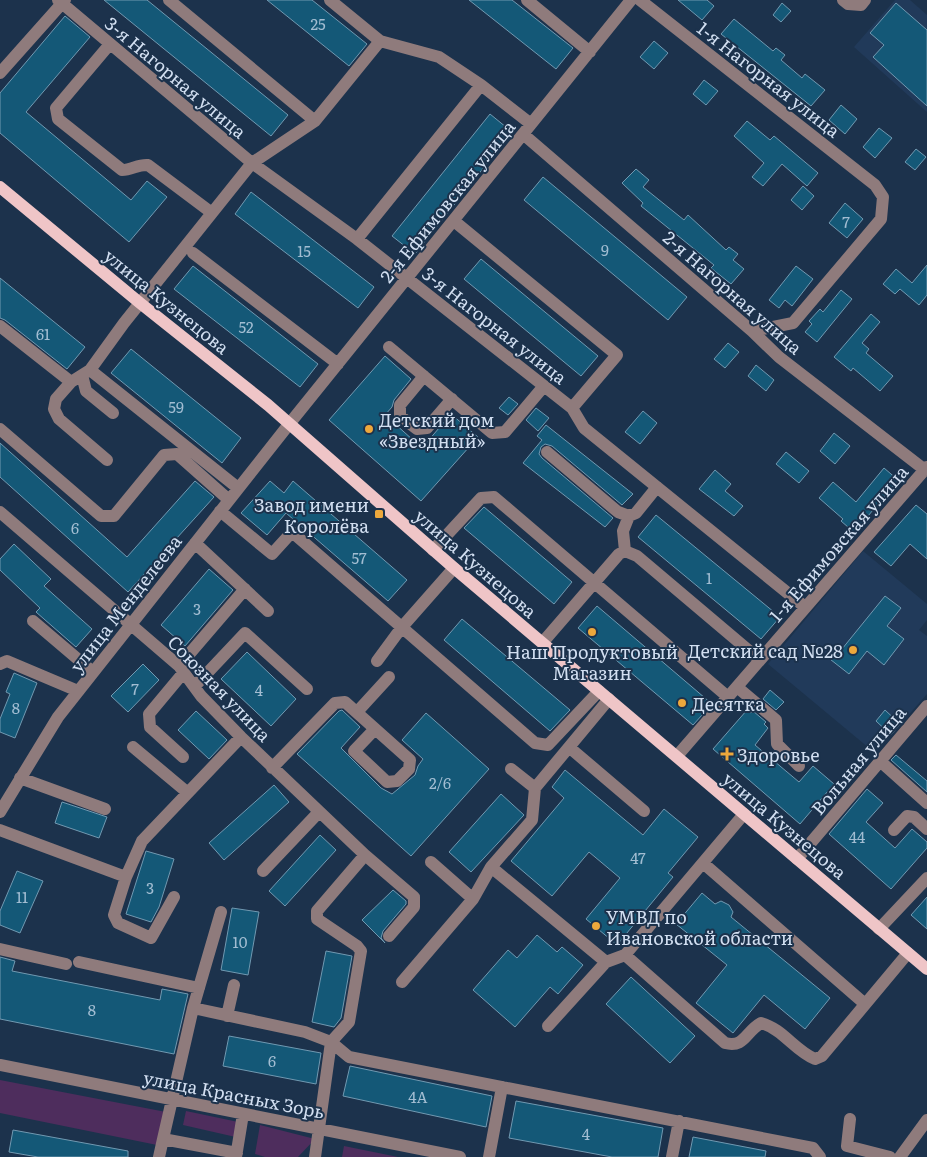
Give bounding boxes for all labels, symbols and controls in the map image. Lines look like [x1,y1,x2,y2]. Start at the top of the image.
street label: 3-я Нагорная улица [99,10,253,145]
house number: 25 [310,12,326,35]
street label: 1-я Нагорная улица [692,15,846,144]
street label: 2-я Ефимовская улица [373,114,521,288]
house number: 7 [842,210,850,233]
street label: 2-я Нагорная улица [657,224,809,360]
house number: 9 [601,238,609,261]
house number: 15 [297,239,311,262]
street label: улица Кузнецова [98,242,236,360]
street label: 3-я Нагорная улица [417,260,573,390]
house number: 52 [238,315,254,338]
house number: 61 [36,322,50,345]
house number: 59 [168,395,184,418]
place label: Детский дом «Звездный» [379,406,494,454]
marker: Детский дом «Звездный» [363,423,375,435]
street label: 1-я Ефимовская улица [762,458,914,627]
place label: Завод имени Королёва [254,491,369,539]
street label: улица Кузнецова [409,502,543,624]
marker: Завод имени Королёва [373,508,385,520]
house number: 6 [71,516,79,539]
street label: улица Менделеева [63,528,188,678]
house number: 57 [351,546,367,569]
house number: 1 [706,566,712,589]
house number: 3 [193,597,201,620]
marker: Наш Продуктовый Магазин [586,626,598,638]
street label: Союзная улица [162,629,278,748]
place label: Детский сад №28 [688,637,843,664]
place label: Наш Продуктовый Магазин [506,638,678,686]
marker: Детский сад №28 [847,644,859,656]
house number: 7 [131,677,139,700]
house number: 4 [255,678,263,701]
place label: Десятка [692,690,765,717]
house number: 8 [12,696,20,719]
marker: Десятка [676,697,688,709]
street label: Вольная улица [804,699,912,820]
place label: Здоровье [737,741,820,768]
marker: Здоровье [721,748,733,760]
street label: улица Кузнецова [717,765,853,885]
house number: 2/6 [429,771,451,794]
house number: 44 [849,825,865,848]
house number: 47 [630,846,646,869]
house number: 3 [146,876,154,899]
house number: 11 [16,885,28,908]
place label: УМВД по Ивановской области [606,903,793,951]
marker: УМВД по Ивановской области [590,920,602,932]
house number: 10 [233,930,248,953]
house number: 8 [88,998,96,1021]
house number: 6 [268,1049,276,1072]
street label: улица Красных Зорь [141,1063,327,1125]
house number: 4А [408,1085,428,1108]
house number: 4 [582,1122,590,1145]

